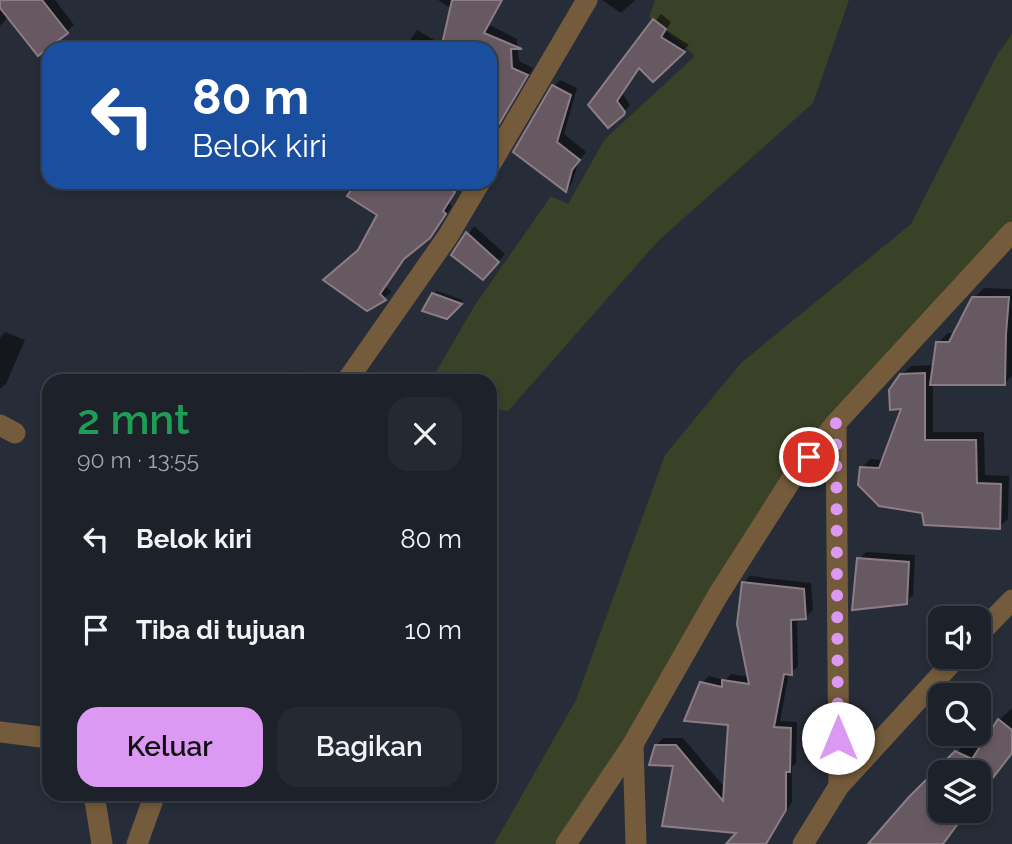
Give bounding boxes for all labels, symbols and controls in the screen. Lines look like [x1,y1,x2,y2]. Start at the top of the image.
text: 80 m [192,68,309,125]
icon: left [77,70,168,161]
text: Belok kiri [192,127,327,164]
text: 2 mnt [77,395,190,444]
button: close [388,397,462,471]
pin [779,427,839,487]
icon: arrive [790,438,828,476]
text: 90 m · 13:55 [77,446,199,473]
icon: left [77,520,115,558]
text: Belok kiri [136,524,252,554]
text: 80 m [400,524,462,554]
map controls [928,606,991,823]
button: sound [928,606,991,669]
icon: arrive [77,611,115,649]
text: Tiba di tujuan [136,615,306,645]
text: 10 m [404,615,462,645]
button: search [928,683,991,746]
position arrow [801,701,875,775]
button: Keluar [77,707,263,787]
button: Bagikan [277,707,462,787]
button: layers [928,760,991,823]

